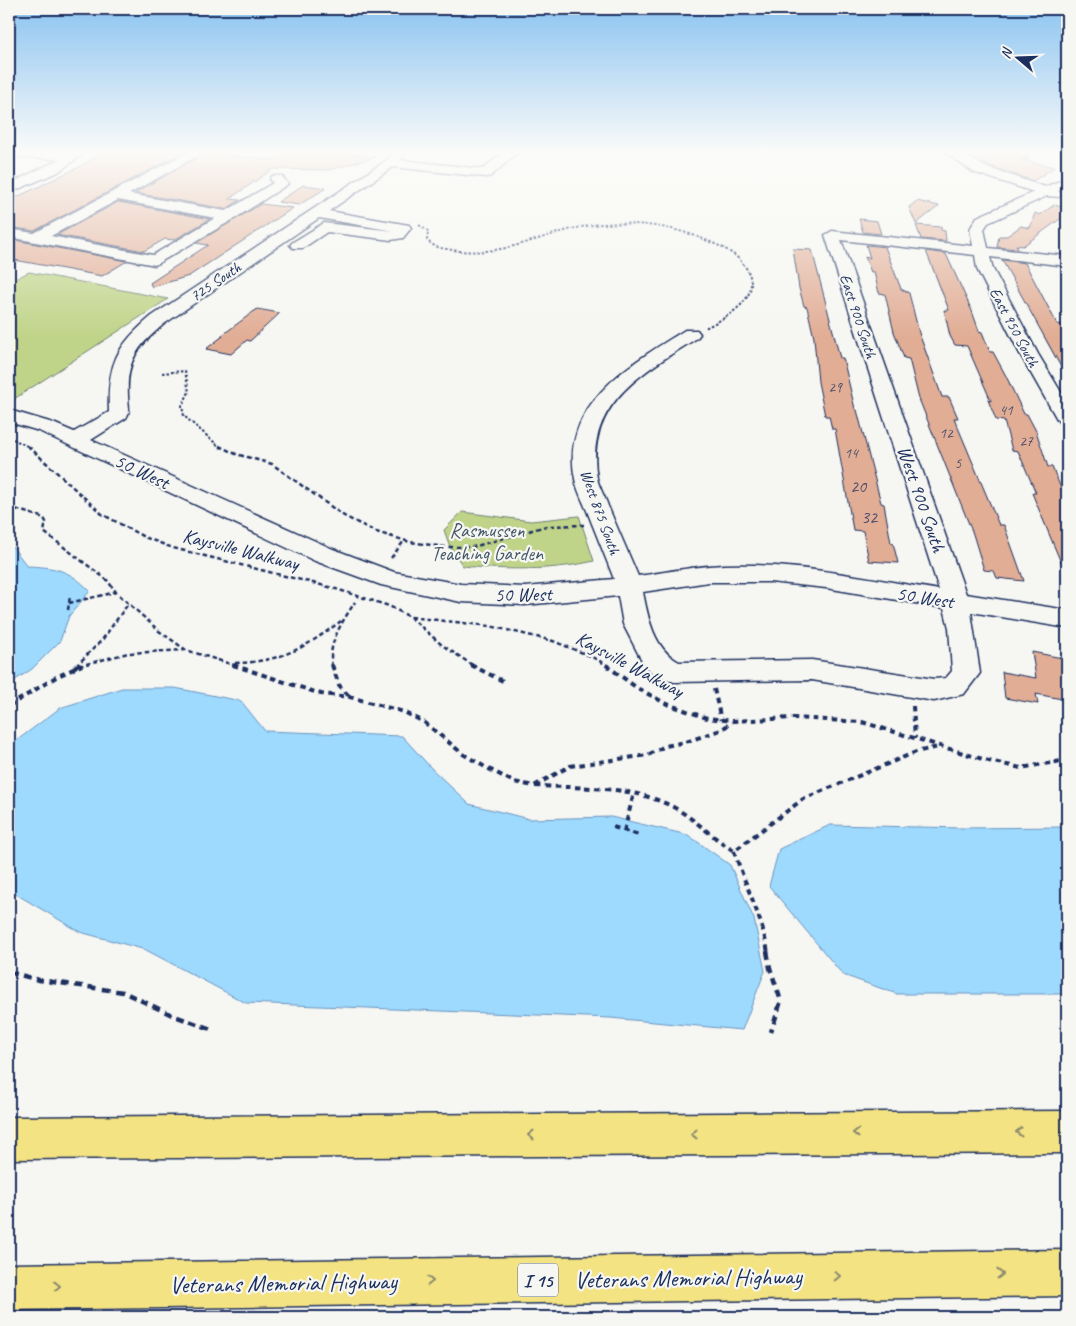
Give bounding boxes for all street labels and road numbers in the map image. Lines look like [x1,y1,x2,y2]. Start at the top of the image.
street label: 725 South [186,257,245,306]
street label: East 900 South [835,272,881,362]
street label: East 950 South [985,284,1044,371]
street label: West 900 South [892,443,952,557]
street label: 50 West [110,448,175,496]
street label: West 875 South [575,467,625,558]
street label: Kaysville Walkway [180,523,304,576]
street label: 50 West [494,581,554,607]
street label: 50 West [895,581,958,615]
street label: Kaysville Walkway [572,626,690,704]
street label: Veterans Memorial Highway [574,1261,804,1295]
road number: I 15 [518,1264,558,1296]
street label: Veterans Memorial Highway [169,1266,399,1300]

